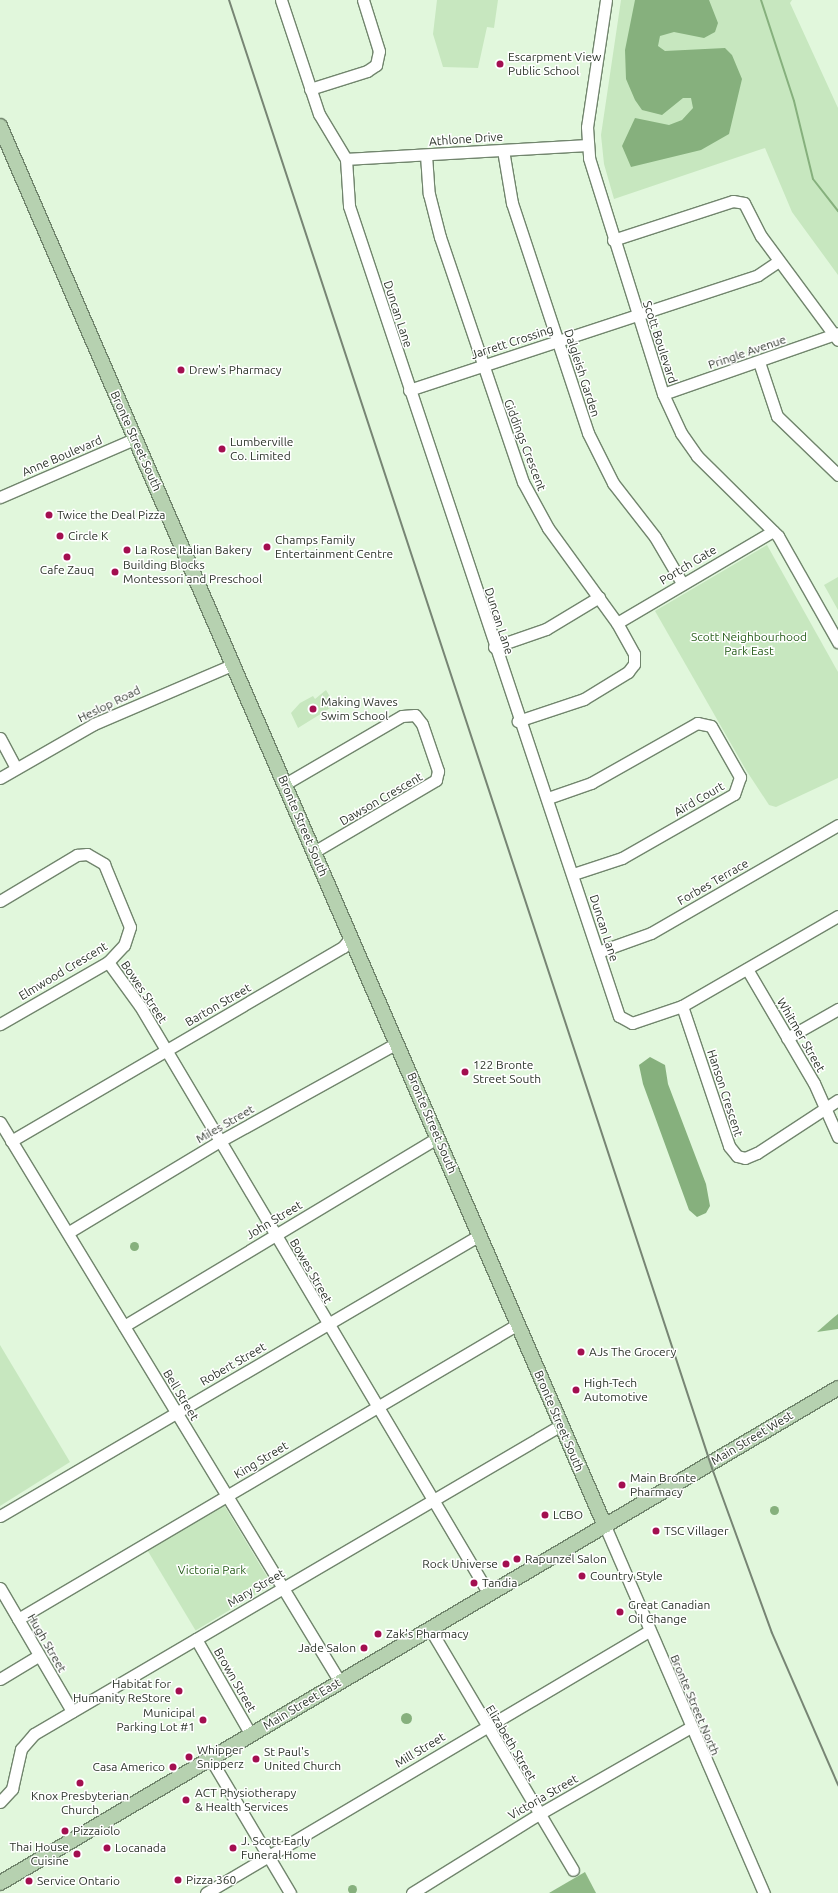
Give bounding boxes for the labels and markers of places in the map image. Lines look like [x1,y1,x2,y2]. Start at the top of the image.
place label: Escarpment View Public School [508,50,601,78]
marker: Escarpment View Public School [495,59,505,69]
place label: Drew's Pharmacy [189,363,282,377]
marker: Drew's Pharmacy [176,365,186,375]
place label: Lumberville Co. Limited [230,435,293,463]
marker: Lumberville Co. Limited [217,444,227,454]
place label: Twice the Deal Pizza [57,508,165,522]
marker: Twice the Deal Pizza [44,510,54,520]
place label: Circle K [68,529,108,543]
marker: Circle K [55,531,65,541]
place label: Champs Family Entertainment Centre [275,533,393,561]
marker: Champs Family Entertainment Centre [262,542,272,552]
place label: La Rose Italian Bakery [135,543,252,557]
marker: La Rose Italian Bakery [122,545,132,555]
marker: Cafe Zauq [62,552,72,562]
place label: Building Blocks Montessori and Preschool [123,558,262,586]
place label: Cafe Zauq [40,563,94,577]
marker: Building Blocks Montessori and Preschool [110,567,120,577]
place label: Making Waves Swim School [321,695,398,723]
marker: Making Waves Swim School [308,704,318,714]
place label: 122 Bronte Street South [473,1058,541,1086]
marker: 122 Bronte Street South [460,1067,470,1077]
place label: AJs The Grocery [589,1345,676,1359]
marker: AJs The Grocery [576,1347,586,1357]
place label: High-Tech Automotive [584,1376,648,1404]
marker: High-Tech Automotive [571,1385,581,1395]
place label: Main Bronte Pharmacy [630,1471,696,1499]
marker: Main Bronte Pharmacy [617,1480,627,1490]
place label: LCBO [553,1508,583,1522]
marker: LCBO [540,1510,550,1520]
place label: TSC Villager [664,1524,729,1538]
marker: TSC Villager [651,1526,661,1536]
place label: Rapunzel Salon [525,1552,607,1566]
marker: Rapunzel Salon [512,1554,522,1564]
place label: Rock Universe [422,1557,498,1571]
marker: Rock Universe [501,1559,511,1569]
place label: Country Style [590,1569,663,1583]
marker: Country Style [577,1571,587,1581]
place label: Tandia [482,1576,517,1590]
marker: Tandia [469,1578,479,1588]
place label: Great Canadian Oil Change [628,1598,710,1626]
marker: Great Canadian Oil Change [615,1607,625,1617]
place label: Zak's Pharmacy [386,1627,469,1641]
marker: Zak's Pharmacy [373,1629,383,1639]
place label: Jade Salon [298,1641,356,1655]
marker: Jade Salon [359,1643,369,1653]
place label: Habitat for Humanity ReStore [73,1677,171,1705]
marker: Habitat for Humanity ReStore [174,1686,184,1696]
place label: Municipal Parking Lot #1 [116,1706,195,1734]
marker: Municipal Parking Lot #1 [198,1715,208,1725]
place label: Whipper Snipperz [197,1743,244,1771]
place label: St Paul's United Church [264,1745,341,1773]
marker: Whipper Snipperz [184,1752,194,1762]
marker: St Paul's United Church [251,1754,261,1764]
place label: Casa Americo [93,1760,165,1774]
marker: Casa Americo [168,1762,178,1772]
marker: Knox Presbyterian Church [75,1778,85,1788]
place label: ACT Physiotherapy & Health Services [195,1786,296,1814]
place label: Knox Presbyterian Church [31,1789,129,1817]
marker: ACT Physiotherapy & Health Services [180,1794,192,1806]
place label: Pizzaiolo [73,1824,120,1838]
marker: Pizzaiolo [60,1826,70,1836]
place label: J. Scott Early Funeral Home [241,1834,316,1862]
place label: Thai House Cuisine [10,1840,69,1868]
place label: Locanada [115,1841,166,1855]
marker: Locanada [102,1843,112,1853]
marker: J. Scott Early Funeral Home [228,1843,238,1853]
marker: Thai House Cuisine [72,1849,82,1859]
place label: Pizza 360 [186,1873,236,1887]
place label: Service Ontario [37,1874,120,1888]
marker: Pizza 360 [173,1875,183,1885]
marker: Service Ontario [24,1876,34,1886]

